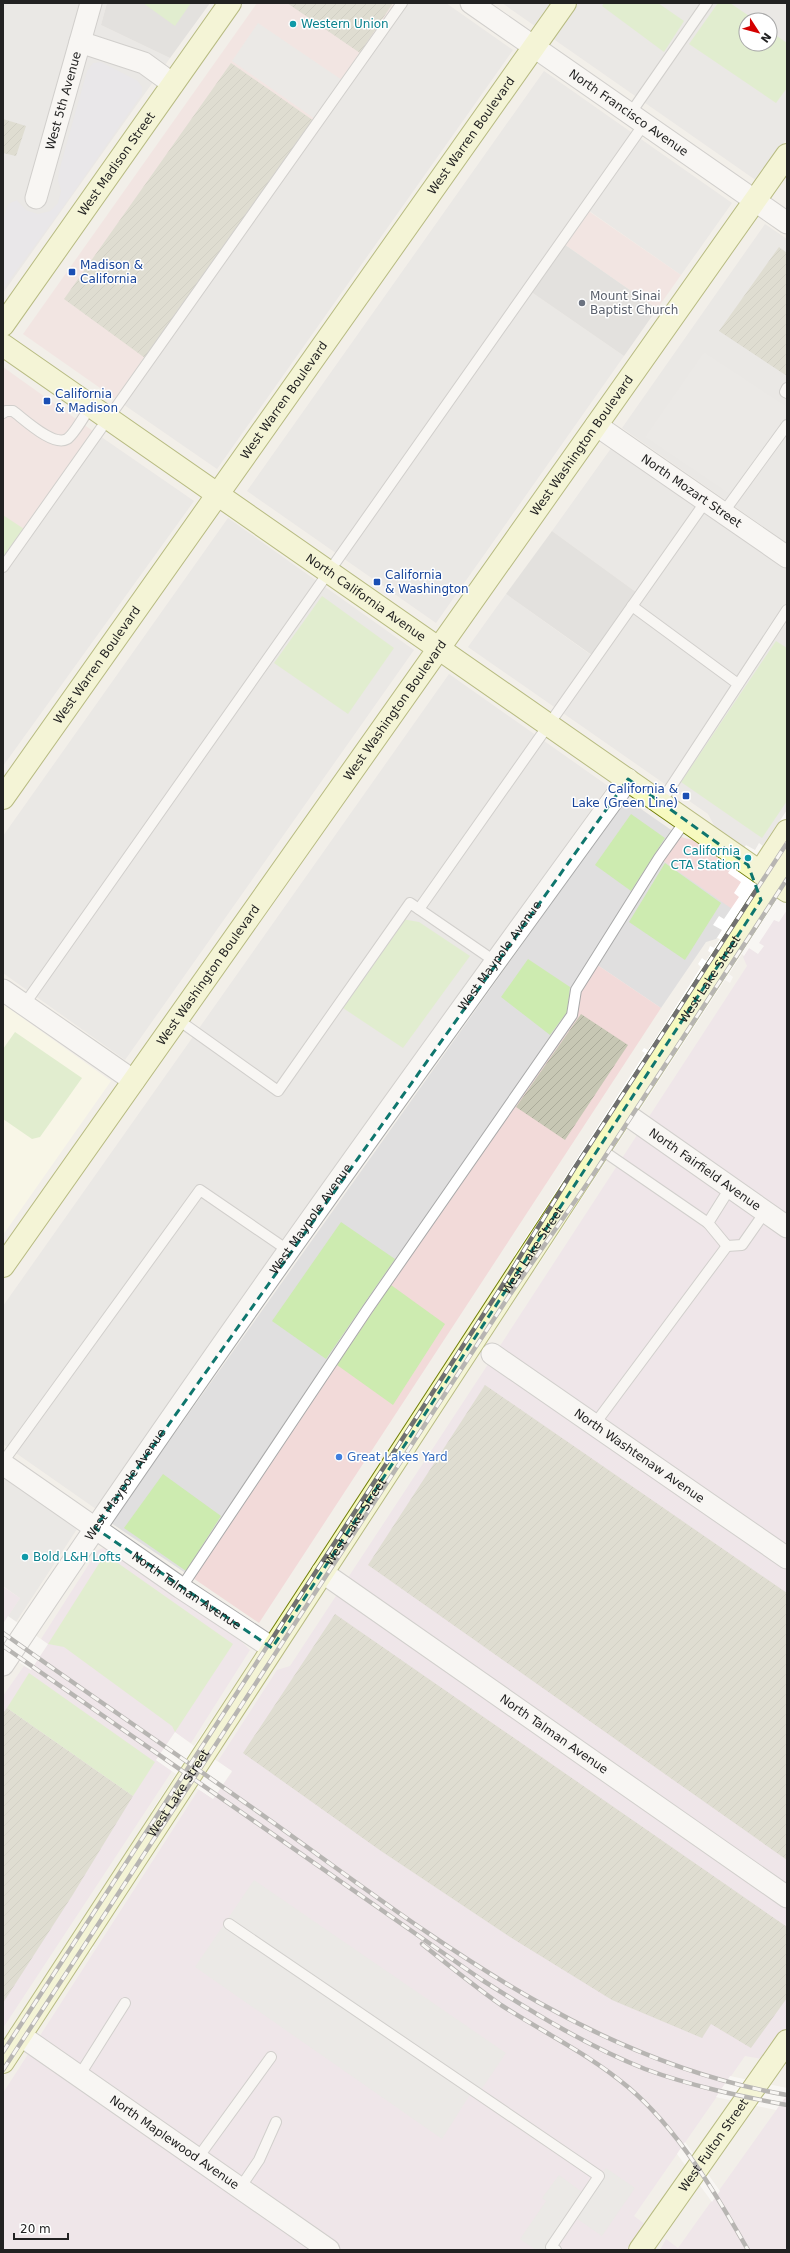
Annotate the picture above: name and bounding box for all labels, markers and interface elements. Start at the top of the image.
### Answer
north arrow [738,12,778,52]
place label: Western Union [301,17,389,31]
marker: Western Union [288,19,298,29]
text: N [758,30,774,45]
street label: West 5th Avenue [43,50,84,152]
street label: North Francisco Avenue [566,66,691,159]
street label: West Warren Boulevard [425,74,518,197]
street label: West Madison Street [75,109,158,219]
place label: Madison & California [80,258,143,286]
marker: Madison & California [67,267,77,277]
place label: Mount Sinai Baptist Church [590,289,678,317]
marker: Mount Sinai Baptist Church [577,298,587,308]
street label: West Warren Boulevard [238,339,330,462]
street label: West Washington Boulevard [528,373,636,519]
place label: California & Madison [55,387,118,415]
marker: California & Madison [42,396,52,406]
street label: North Mozart Street [639,451,745,531]
street label: North California Avenue [303,551,428,644]
place label: California & Washington [385,568,469,596]
marker: California & Washington [372,577,382,587]
street label: West Warren Boulevard [51,603,143,726]
street label: West Washington Boulevard [341,638,449,783]
place label: California & Lake (Green Line) [572,782,678,810]
marker: California & Lake (Green Line) [681,791,691,801]
place label: California CTA Station [671,844,740,872]
marker: California CTA Station [743,853,753,863]
street label: West Maypole Avenue [455,898,544,1013]
street label: West Washington Boulevard [154,902,263,1048]
street label: West Lake Street [676,933,744,1026]
street label: North Fairfield Avenue [646,1125,763,1213]
street label: West Maypole Avenue [267,1161,355,1277]
street label: West Lake Street [499,1204,566,1297]
street label: North Washtenaw Avenue [571,1406,707,1506]
street label: West Maypole Avenue [82,1426,169,1543]
place label: Great Lakes Yard [347,1450,448,1464]
marker: Great Lakes Yard [334,1452,344,1462]
street label: West Lake Street [322,1475,389,1568]
street label: North Talman Avenue [129,1549,244,1633]
place label: Bold L&H Lofts [33,1550,121,1564]
marker: Bold L&H Lofts [20,1552,30,1562]
street label: North Talman Avenue [497,1692,611,1777]
street label: West Lake Street [145,1747,212,1840]
street label: North Maplewood Avenue [107,2093,242,2192]
street label: West Fulton Street [676,2096,751,2195]
scale bar [14,2215,68,2241]
text: 20 m [20,2222,51,2236]

